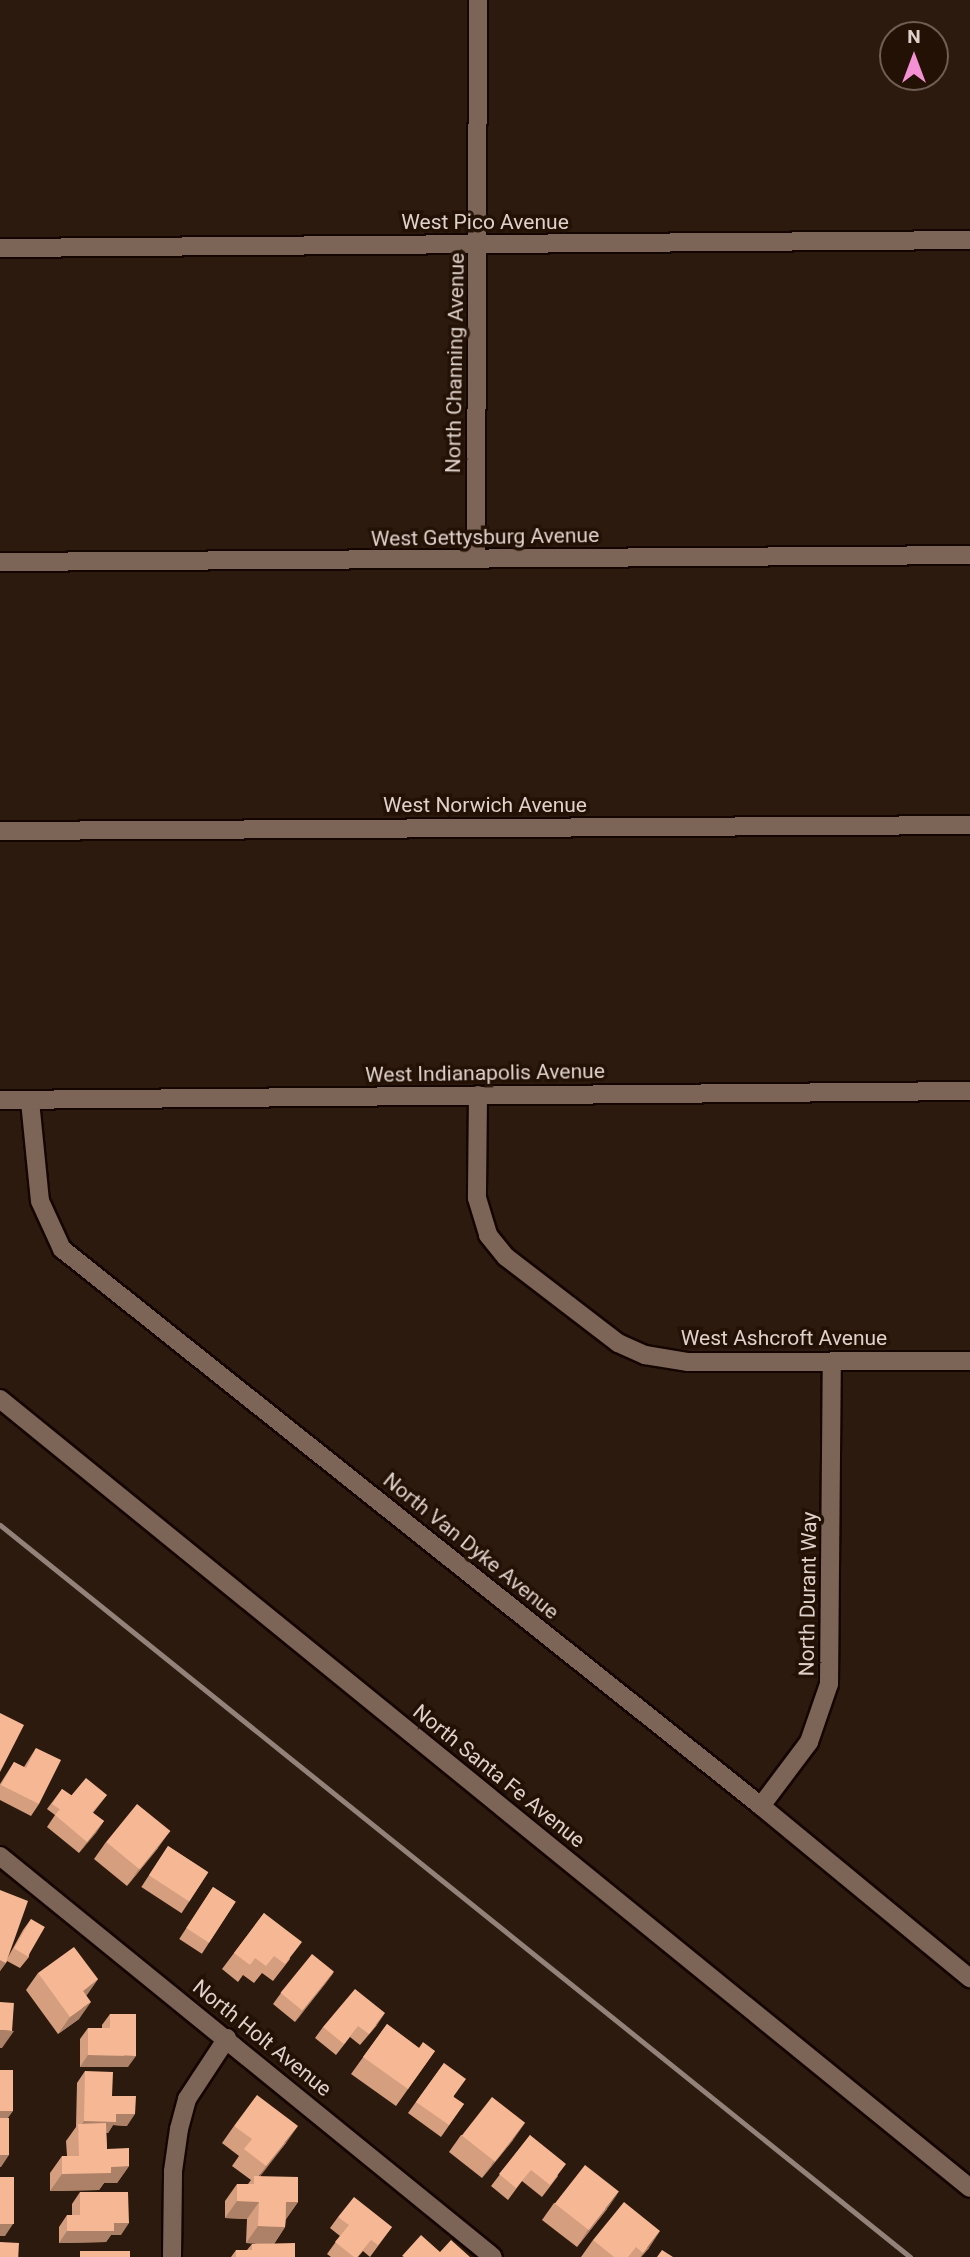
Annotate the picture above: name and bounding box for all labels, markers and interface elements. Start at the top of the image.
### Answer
north arrow [879,21,949,91]
text: N [907,25,921,48]
street label: West Pico Avenue [401,209,569,235]
street label: North Channing Avenue [440,253,470,473]
street label: West Gettysburg Avenue [371,522,599,552]
street label: West Norwich Avenue [383,792,587,818]
street label: West Indianapolis Avenue [365,1058,605,1088]
street label: West Ashcroft Avenue [681,1325,887,1351]
street label: North Van Dyke Avenue [378,1467,564,1625]
street label: North Durant Way [794,1511,822,1677]
street label: North Santa Fe Avenue [408,1699,590,1853]
street label: North Holt Avenue [188,1974,336,2102]

